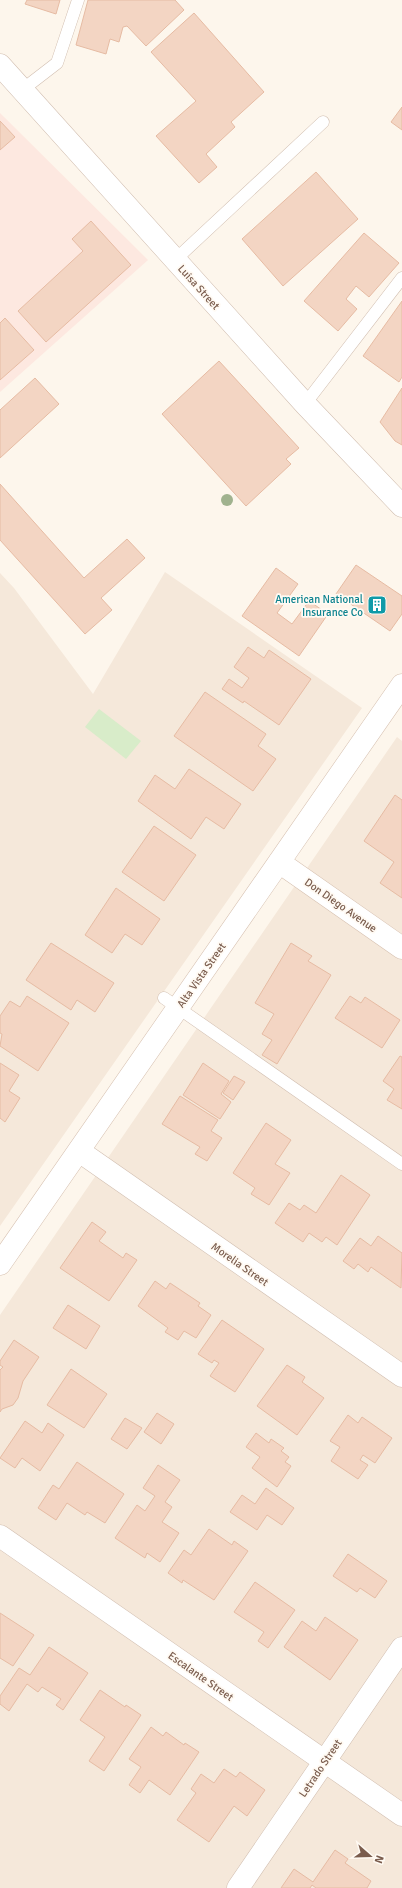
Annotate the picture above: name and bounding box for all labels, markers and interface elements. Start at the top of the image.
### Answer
street label: Luisa Street [175,262,222,313]
place label: American National Insurance Co [275,593,363,619]
building icon: American National Insurance Co [366,594,388,616]
street label: Don Diego Avenue [302,876,379,935]
street label: Alta Vista Street [174,940,229,1010]
street label: Morelia Street [209,1240,271,1289]
street label: Escalante Street [165,1649,236,1704]
street label: Letrado Street [296,1737,345,1800]
north arrow [350,1836,390,1876]
text: N [372,1853,386,1865]

